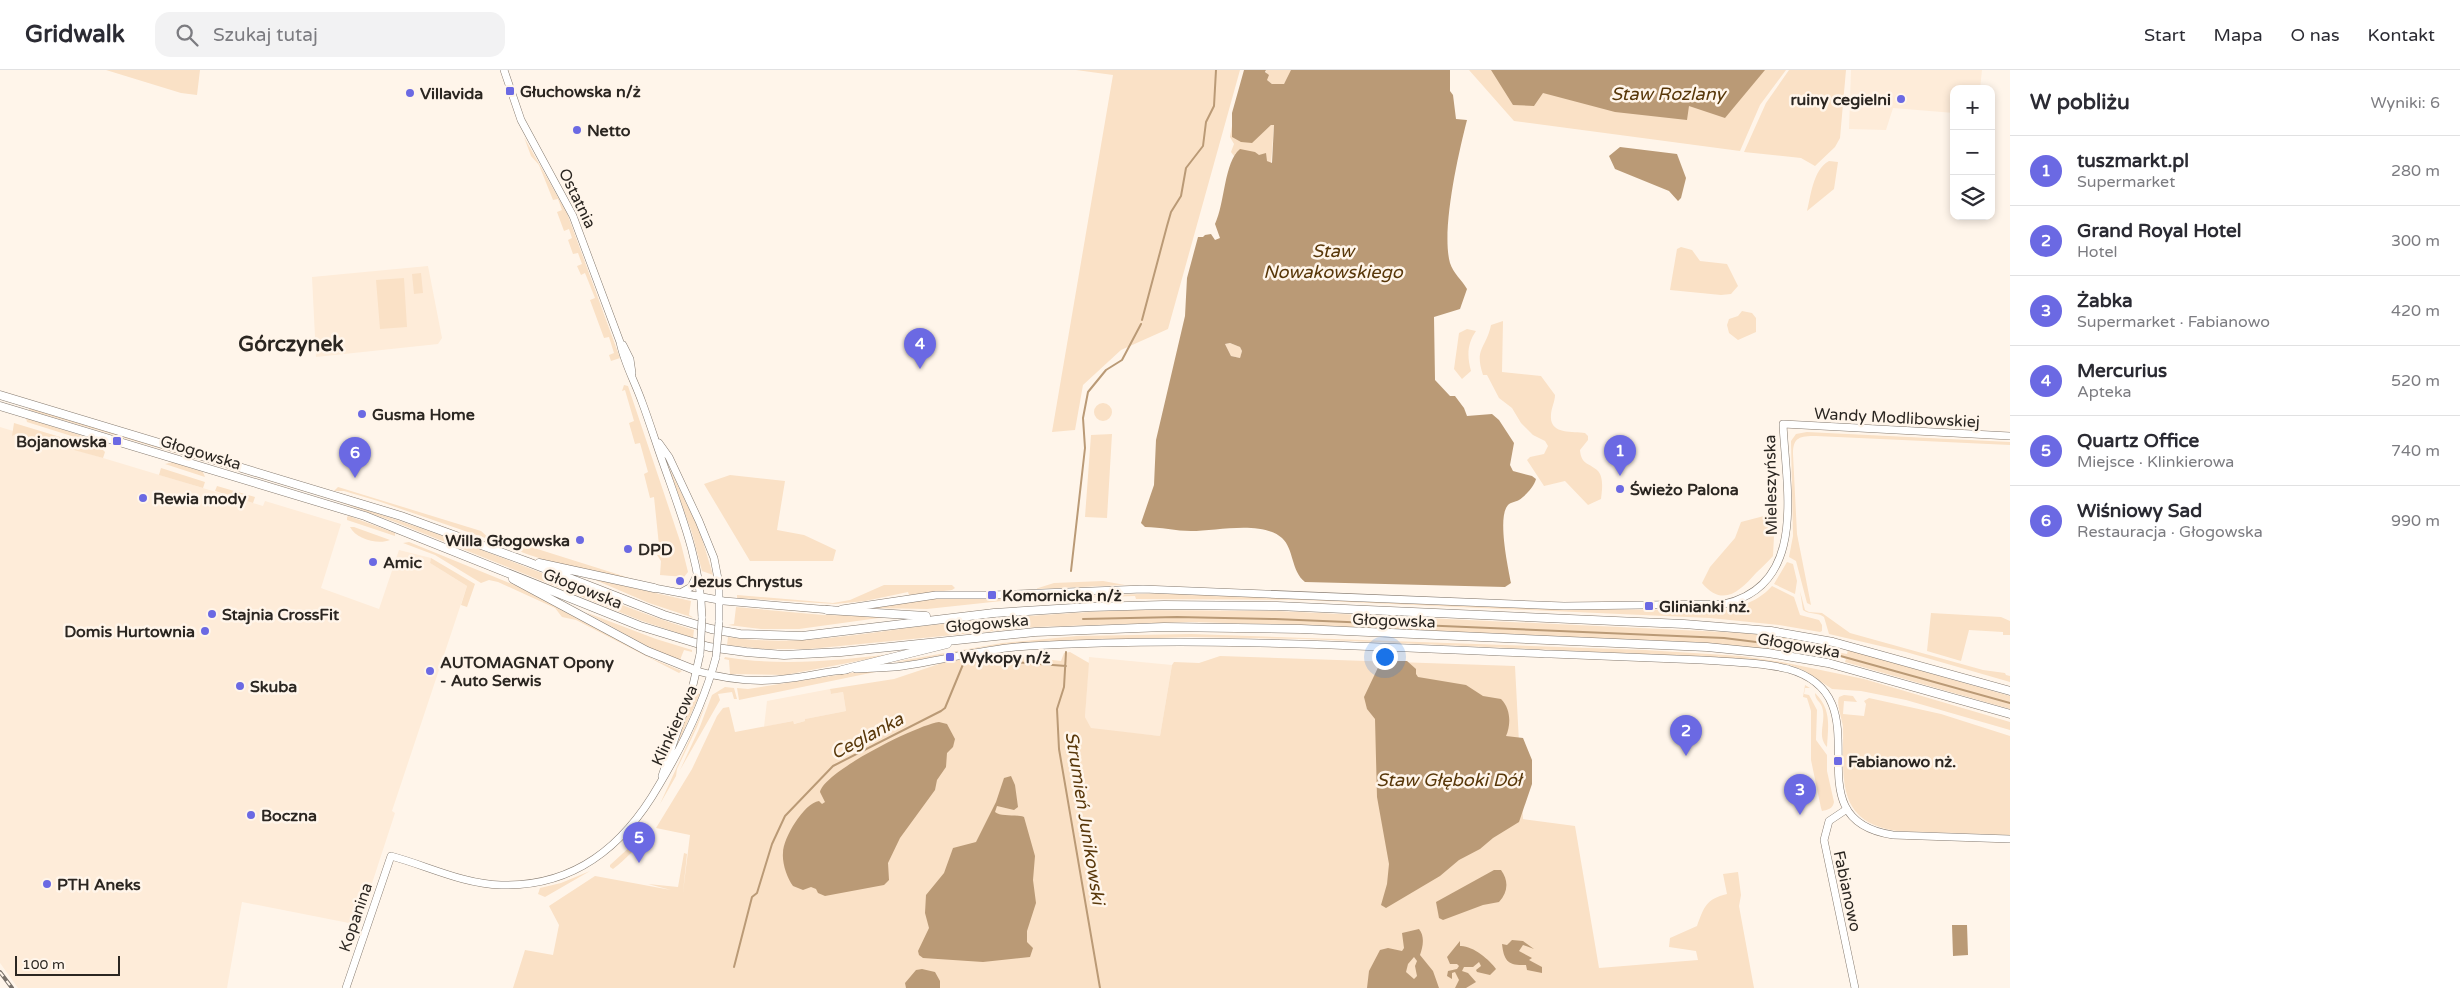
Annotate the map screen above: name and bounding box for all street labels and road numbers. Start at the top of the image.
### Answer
street label: Ostatnia [554,165,600,232]
street label: Wandy Modlibowskiej [1814,404,1980,432]
street label: Głogowska [158,431,244,475]
street label: Mieleszyńska [1760,435,1782,535]
street label: Głogowska [540,564,625,614]
street label: Głogowska [945,610,1030,638]
street label: Głogowska [1352,610,1436,632]
street label: Głogowska [1756,629,1842,663]
street label: Klinkierowa [647,682,702,769]
street label: Fabianowo [1829,849,1865,934]
street label: Kopanina [335,880,377,955]

